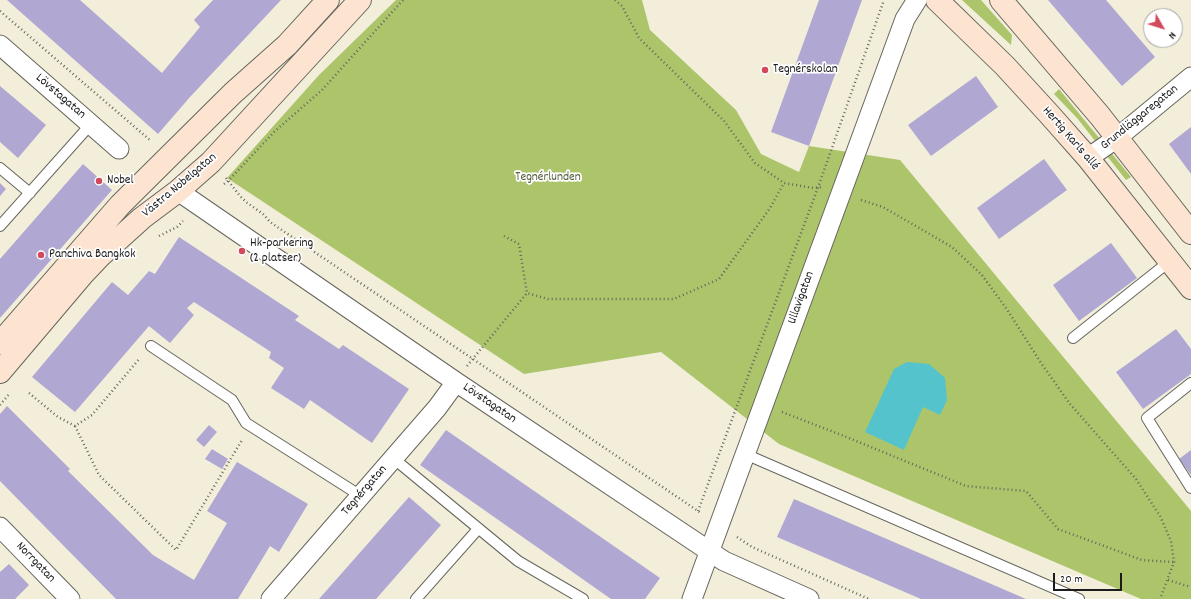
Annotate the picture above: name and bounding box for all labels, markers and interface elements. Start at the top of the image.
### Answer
north arrow [1143,8,1183,48]
text: N [1164,28,1179,42]
place label: Tegnérskolan [773,62,838,78]
marker: Tegnérskolan [760,65,770,75]
street label: Lövstagatan [32,71,88,123]
street label: Grundläggaregatan [1098,82,1182,154]
street label: Hertig Karls allé [1038,104,1102,174]
street label: Västra Nobelgatan [140,150,220,222]
park label: Tegnérlunden [515,170,581,186]
place label: Nobel [107,173,134,189]
marker: Nobel [94,176,104,186]
place label: Hk-parkering (2 platser) [250,236,313,267]
marker: Hk-parkering (2 platser) [237,246,247,256]
place label: Panchiva Bangkok [49,247,135,263]
marker: Panchiva Bangkok [36,250,46,260]
street label: Ullavigatan [785,269,819,327]
street label: Lövstagatan [459,380,519,428]
street label: Tegnérgatan [339,463,391,519]
street label: Norrgatan [12,539,58,587]
scale bar [1055,565,1124,591]
text: 20 m [1060,571,1083,588]

